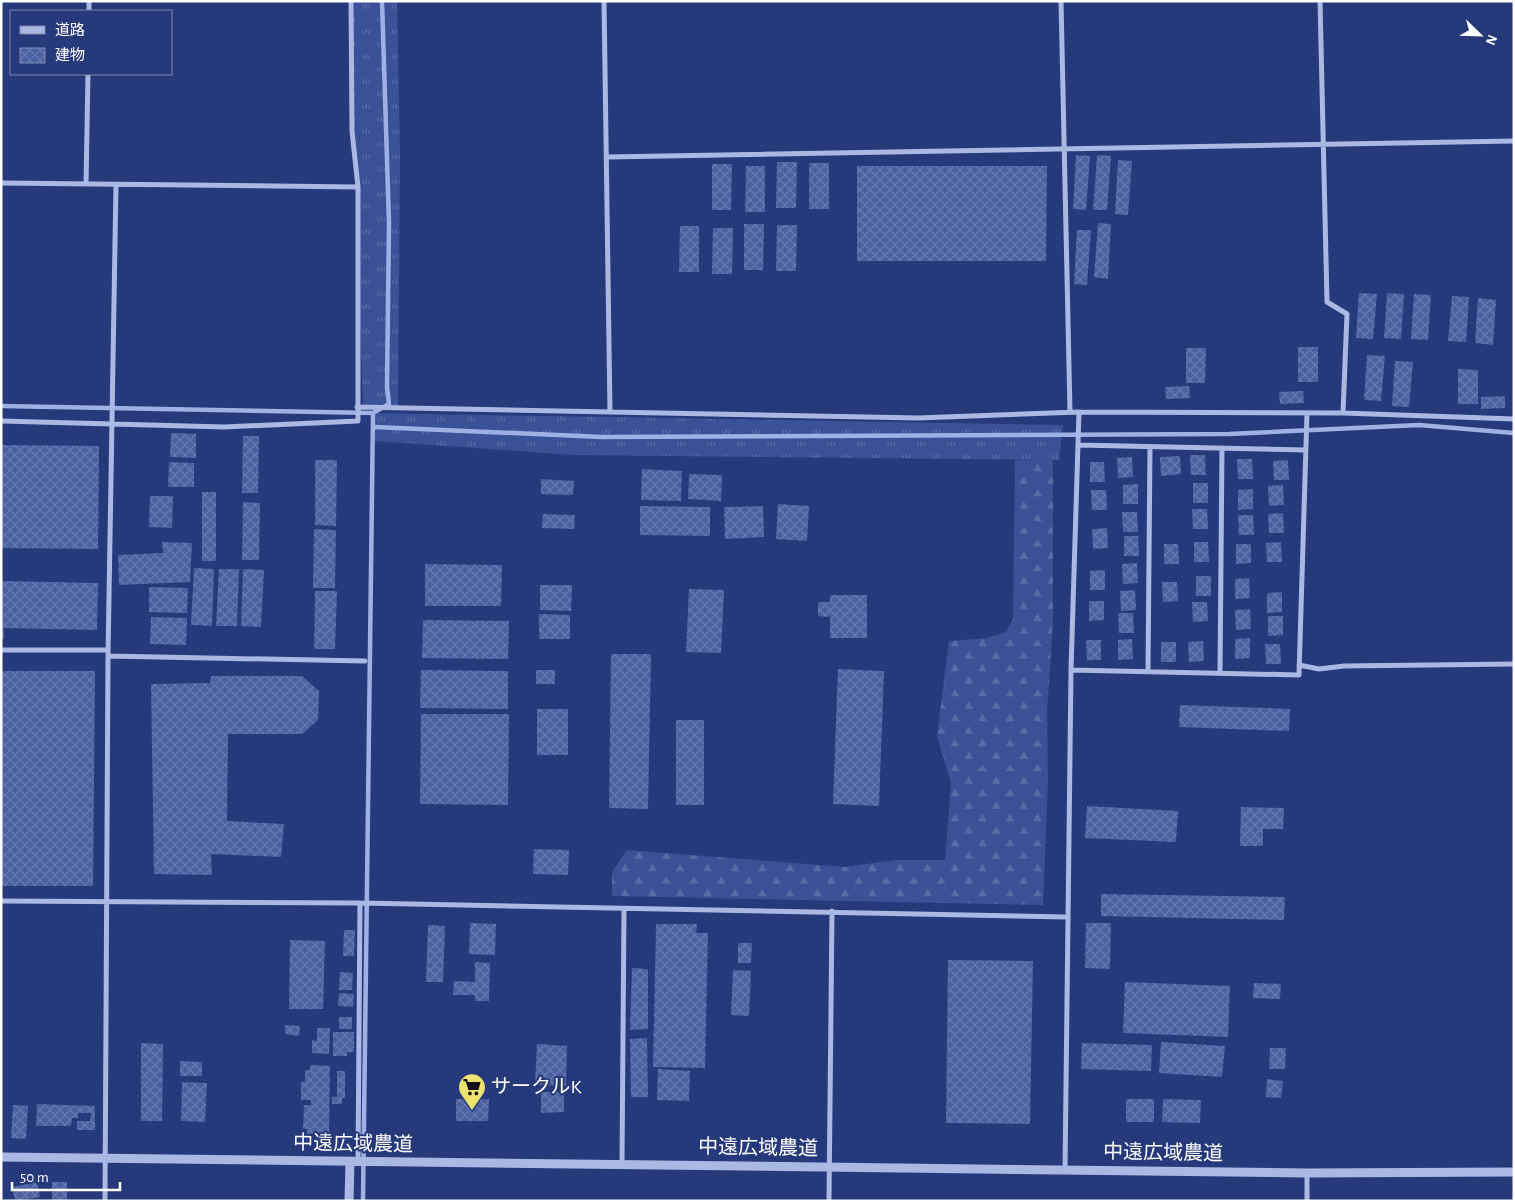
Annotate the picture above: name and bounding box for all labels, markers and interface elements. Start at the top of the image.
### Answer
legend [10,10,172,75]
north arrow [1455,10,1505,60]
text: 道路 [55,22,85,38]
text: N [1483,32,1499,47]
text: 建物 [55,47,85,63]
supermarket icon: サークルK [457,1072,487,1111]
place label: サークルK [491,1076,581,1097]
street label: 中遠広域農道 [293,1132,413,1155]
street label: 中遠広域農道 [698,1136,818,1159]
street label: 中遠広域農道 [1103,1141,1223,1164]
scale bar [12,1160,120,1192]
text: 50 m [20,1170,49,1185]

